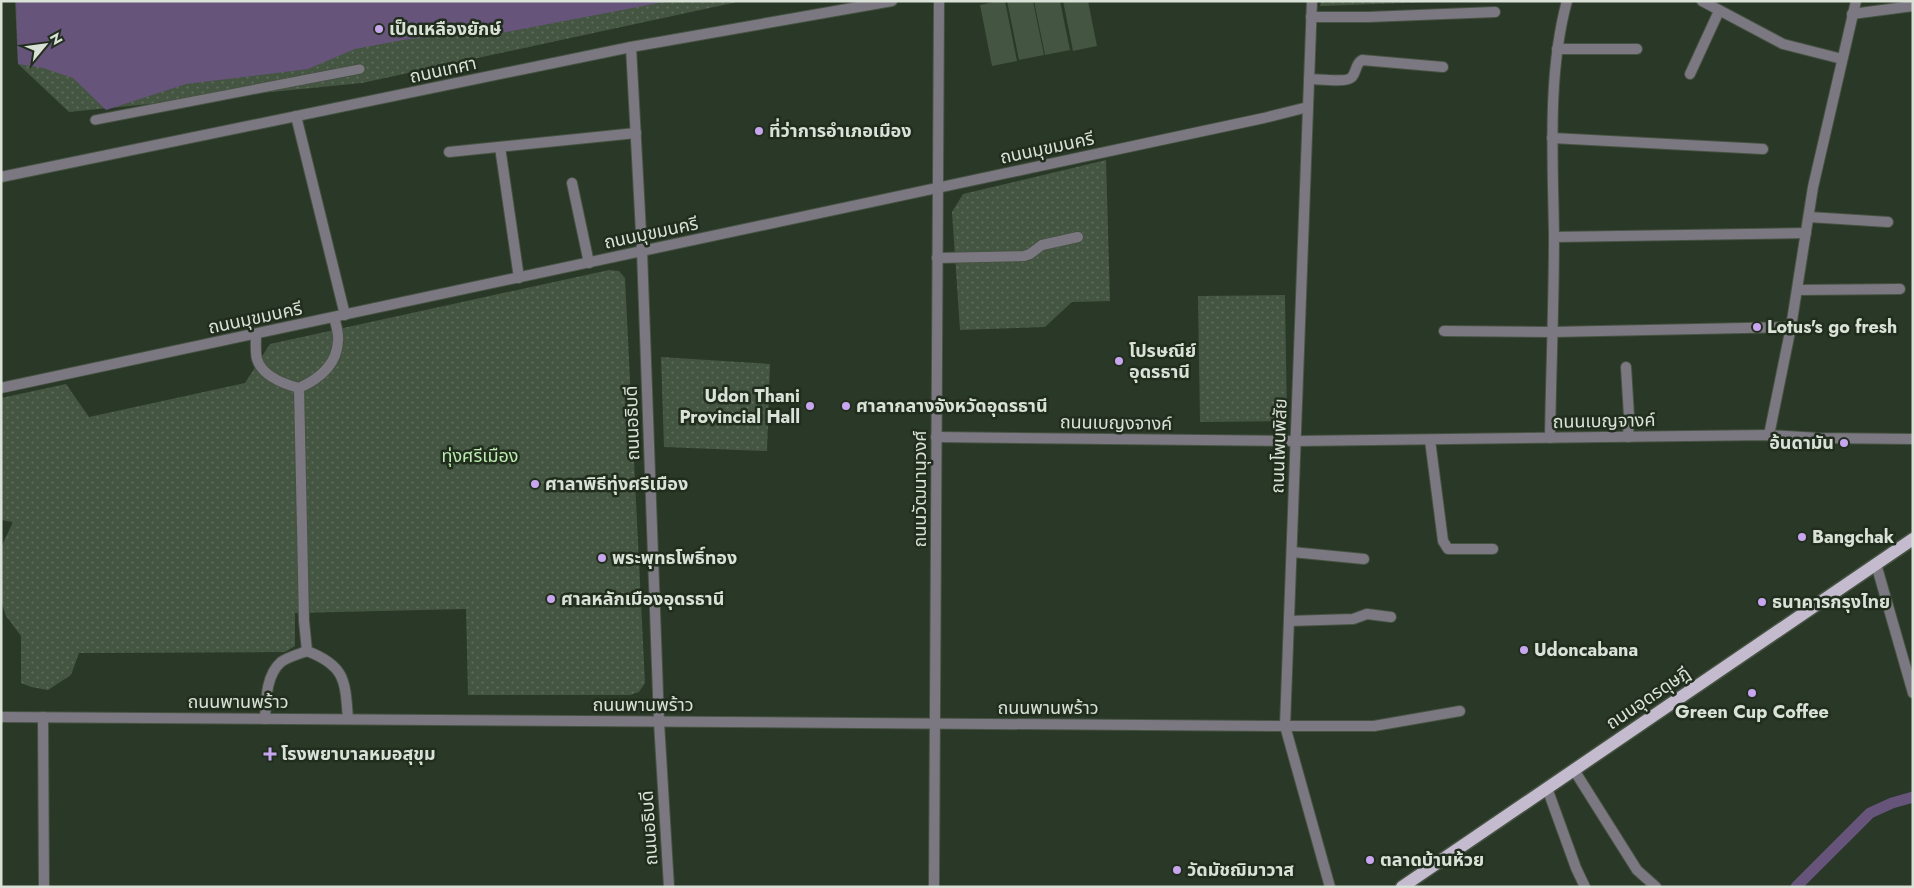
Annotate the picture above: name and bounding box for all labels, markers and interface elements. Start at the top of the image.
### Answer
place label: เป็ดเหลืองยักษ์ [389,16,502,42]
north arrow [20,20,70,70]
marker: เป็ดเหลืองยักษ์ [373,23,385,35]
text: N [45,29,68,48]
street label: ถนนเทศา [407,50,479,90]
place label: ที่ว่าการอำเภอเมือง [769,118,912,144]
marker: ที่ว่าการอำเภอเมือง [753,125,765,137]
street label: ถนนมุขมนครี [997,125,1097,171]
street label: ถนนมุขมนครี [601,210,701,256]
street label: ถนนมุขมนครี [205,295,305,341]
place label: Lotus's go fresh [1767,314,1897,340]
marker: Lotus's go fresh [1751,321,1763,333]
place label: โปรษณีย์ อุดรธานี [1129,338,1196,385]
marker: โปรษณีย์ อุดรธานี [1113,355,1125,367]
place label: Udon Thani Provincial Hall [679,383,800,430]
street label: ถนนอธิบดี [618,385,646,461]
place label: ศาลากลางจังหวัดอุดรธานี [856,393,1048,419]
street label: ถนนโพนพิสัย [1264,398,1294,494]
marker: Udon Thani Provincial Hall [804,400,816,412]
marker: ศาลากลางจังหวัดอุดรธานี [840,400,852,412]
street label: ถนนเบญจางค์ [1552,407,1656,435]
street label: ถนนเบญงจางค์ [1060,409,1172,437]
street label: ถนนวัฒนานุวงศ์ [907,430,933,548]
place label: อ้นดามัน [1769,430,1834,456]
marker: อ้นดามัน [1838,437,1850,449]
park label: ทุ่งศรีเมือง [441,443,519,469]
place label: ศาลาพิธีทุ่งศรีเมือง [545,471,688,497]
marker: ศาลาพิธีทุ่งศรีเมือง [529,478,541,490]
place label: Bangchak [1812,524,1895,550]
marker: Bangchak [1796,531,1808,543]
place label: พระพุทธโพธิ์ทอง [612,545,737,571]
marker: พระพุทธโพธิ์ทอง [596,552,608,564]
place label: ศาลหลักเมืองอุดรธานี [561,586,724,612]
place label: ธนาคารกรุงไทย [1772,589,1890,615]
marker: ศาลหลักเมืองอุดรธานี [545,593,557,605]
marker: ธนาคารกรุงไทย [1756,596,1768,608]
place label: Udoncabana [1534,637,1638,663]
marker: Udoncabana [1518,644,1530,656]
street label: ถนนอุดรดุษฎี [1601,660,1695,736]
marker: Green Cup Coffee [1746,687,1758,699]
street label: ถนนพานพร้าว [187,689,289,715]
street label: ถนนพานพร้าว [592,692,694,718]
street label: ถนนพานพร้าว [997,695,1099,721]
place label: Green Cup Coffee [1675,699,1829,725]
place label: โรงพยาบาลหมอสุขุม [281,741,436,767]
marker: โรงพยาบาลหมอสุขุม [263,747,277,761]
street label: ถนนอธิบดี [633,790,665,866]
place label: ตลาดบ้านห้วย [1380,847,1484,873]
marker: ตลาดบ้านห้วย [1364,854,1376,866]
place label: วัดมัชฌิมาวาส [1187,857,1294,883]
marker: วัดมัชฌิมาวาส [1171,864,1183,876]

